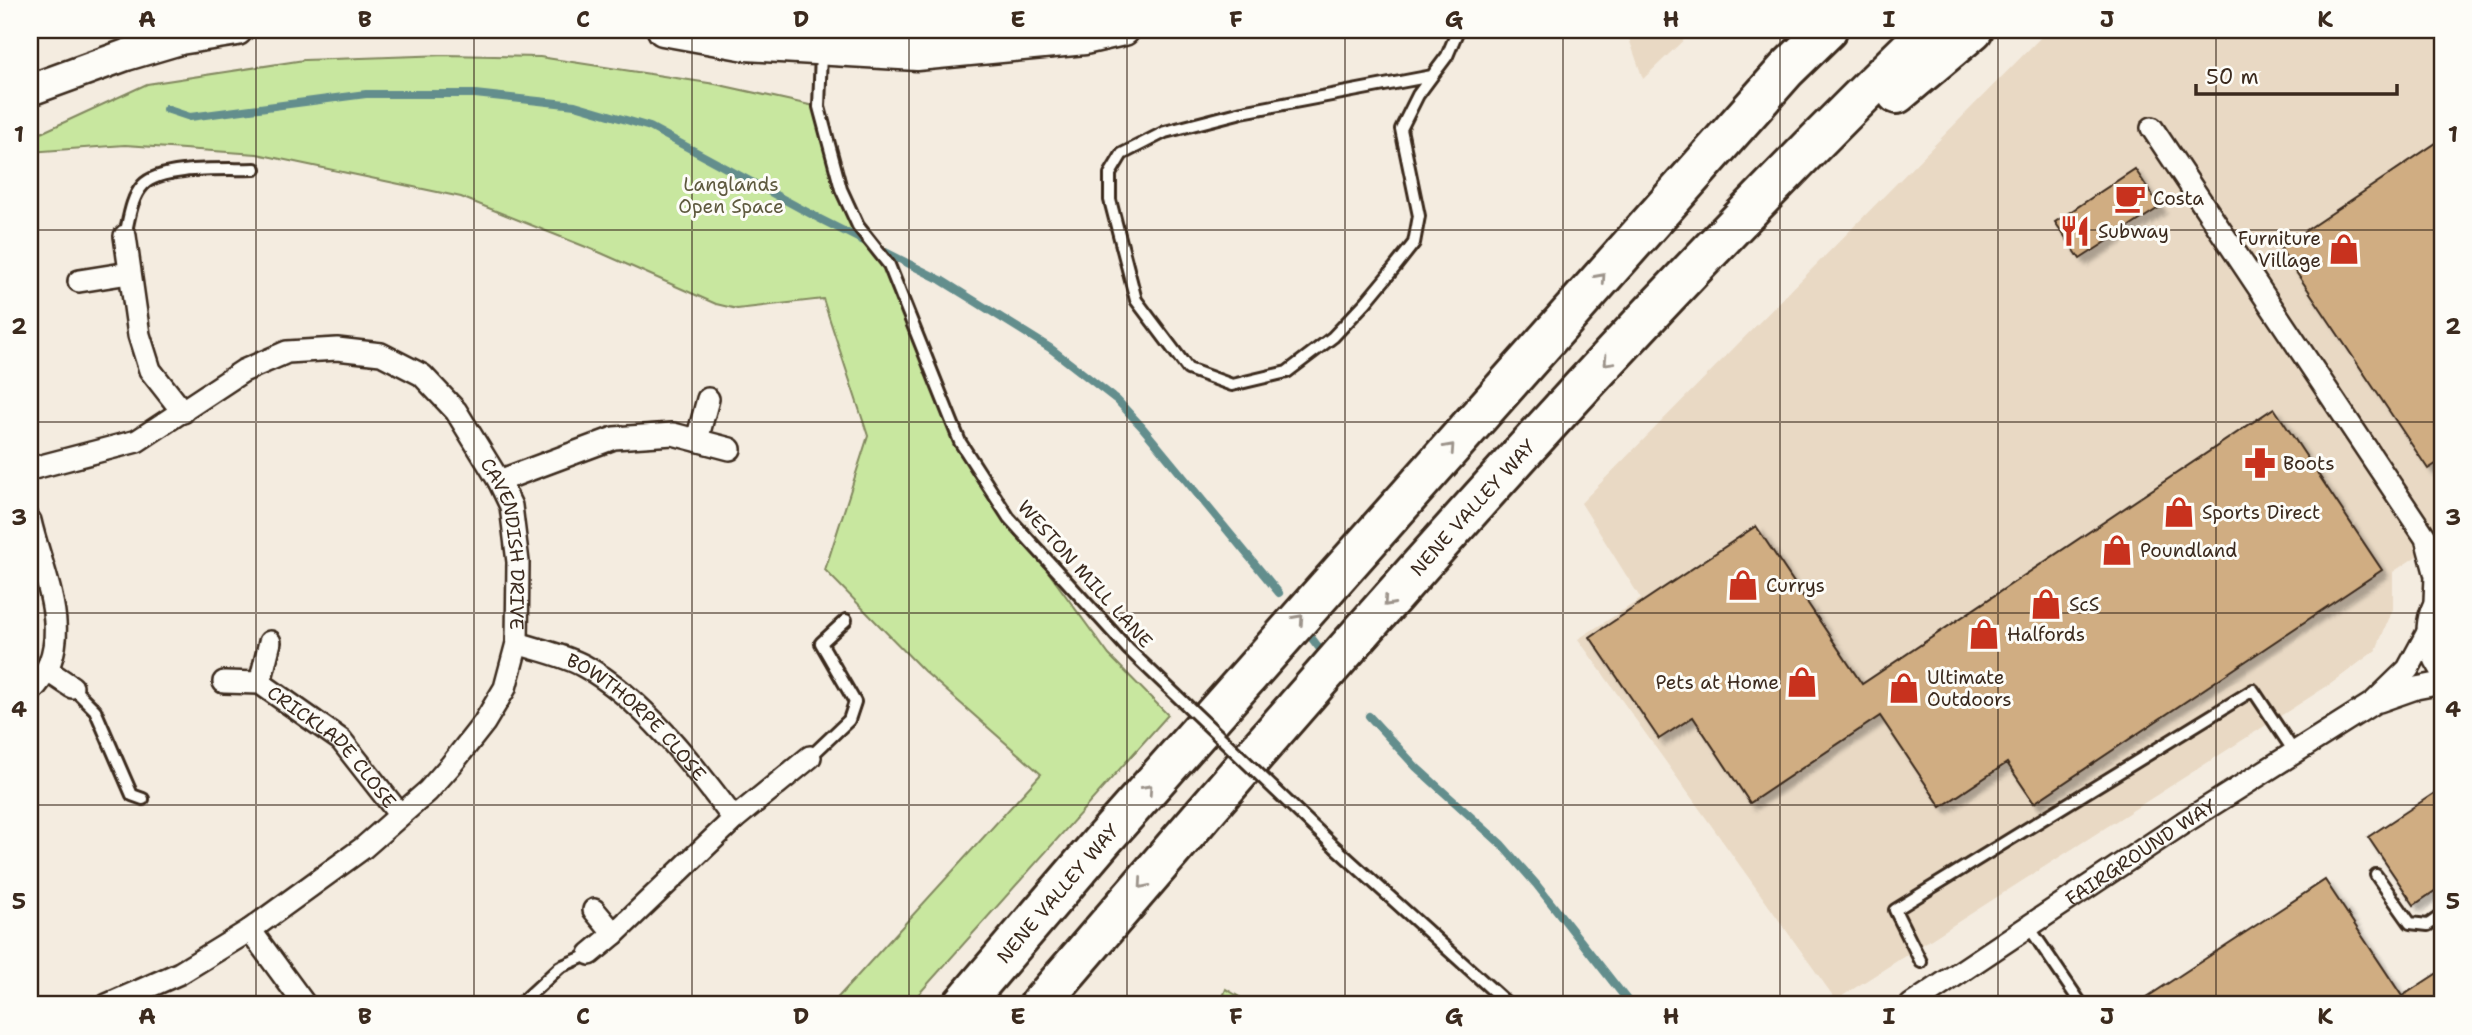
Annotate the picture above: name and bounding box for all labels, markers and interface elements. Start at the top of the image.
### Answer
text: A [138,4,156,34]
text: B [358,4,372,34]
text: C [576,4,590,34]
text: D [793,4,809,34]
text: E [1010,4,1026,34]
text: F [1229,4,1243,34]
text: G [1445,4,1464,34]
text: H [1663,4,1679,34]
text: I [1883,4,1896,34]
text: J [2100,4,2114,34]
text: K [2317,4,2333,34]
scale bar [2196,52,2397,96]
text: 50 m [2206,63,2259,91]
text: 1 [14,119,24,149]
text: 1 [2448,119,2458,149]
park label: Langlands Open Space [678,172,784,219]
cafe icon: Costa [2113,181,2147,215]
place label: Costa [2153,186,2204,211]
restaurant icon: Subway [2058,214,2092,248]
place label: Subway [2098,219,2169,244]
place label: Furniture Village [2238,226,2321,273]
shop icon: Furniture Village [2327,232,2361,266]
one-way arrow [1593,273,1606,286]
text: 2 [11,311,27,341]
text: 2 [2445,311,2461,341]
one-way arrow [1603,353,1616,366]
street label: NENE VALLEY WAY [1405,433,1541,581]
one-way arrow [1442,444,1455,457]
pharmacy icon: Boots [2243,446,2277,480]
place label: Boots [2283,451,2335,476]
street label: CAVENDISH DRIVE [475,453,530,630]
street label: WESTON MILL LANE [1012,495,1158,653]
shop icon: Sports Direct [2162,495,2196,529]
place label: Sports Direct [2202,500,2320,525]
text: 3 [11,502,27,532]
text: 3 [2445,502,2461,532]
shop icon: Poundland [2100,533,2134,567]
place label: Poundland [2140,538,2237,563]
shop icon: Currys [1726,568,1760,602]
place label: Currys [1766,573,1825,598]
shop icon: ScS [2029,587,2063,621]
place label: ScS [2069,592,2099,617]
one-way arrow [1384,594,1396,607]
one-way arrow [1291,614,1304,627]
shop icon: Halfords [1967,617,2001,651]
place label: Halfords [2007,622,2085,647]
street label: BOWTHORPE CLOSE [563,647,712,786]
shop icon: Pets at Home [1785,665,1819,699]
place label: Ultimate Outdoors [1927,665,2012,712]
place label: Pets at Home [1655,670,1779,695]
shop icon: Ultimate Outdoors [1887,671,1921,705]
street label: CRICKLADE CLOSE [263,680,402,813]
text: 4 [11,694,27,724]
text: 4 [2445,694,2461,724]
one-way arrow [1140,784,1153,797]
street label: FAIRGROUND WAY [2060,793,2221,911]
street label: NENE VALLEY WAY [991,818,1125,968]
one-way arrow [1139,876,1151,889]
text: 5 [12,886,26,916]
text: 5 [2446,886,2460,916]
text: A [138,1001,156,1031]
text: B [358,1001,372,1031]
text: C [576,1001,590,1031]
text: D [793,1001,809,1031]
text: E [1010,1001,1026,1031]
text: F [1229,1001,1243,1031]
text: G [1445,1001,1464,1031]
text: H [1663,1001,1679,1031]
text: I [1883,1001,1896,1031]
text: J [2100,1001,2114,1031]
text: K [2317,1001,2333,1031]

